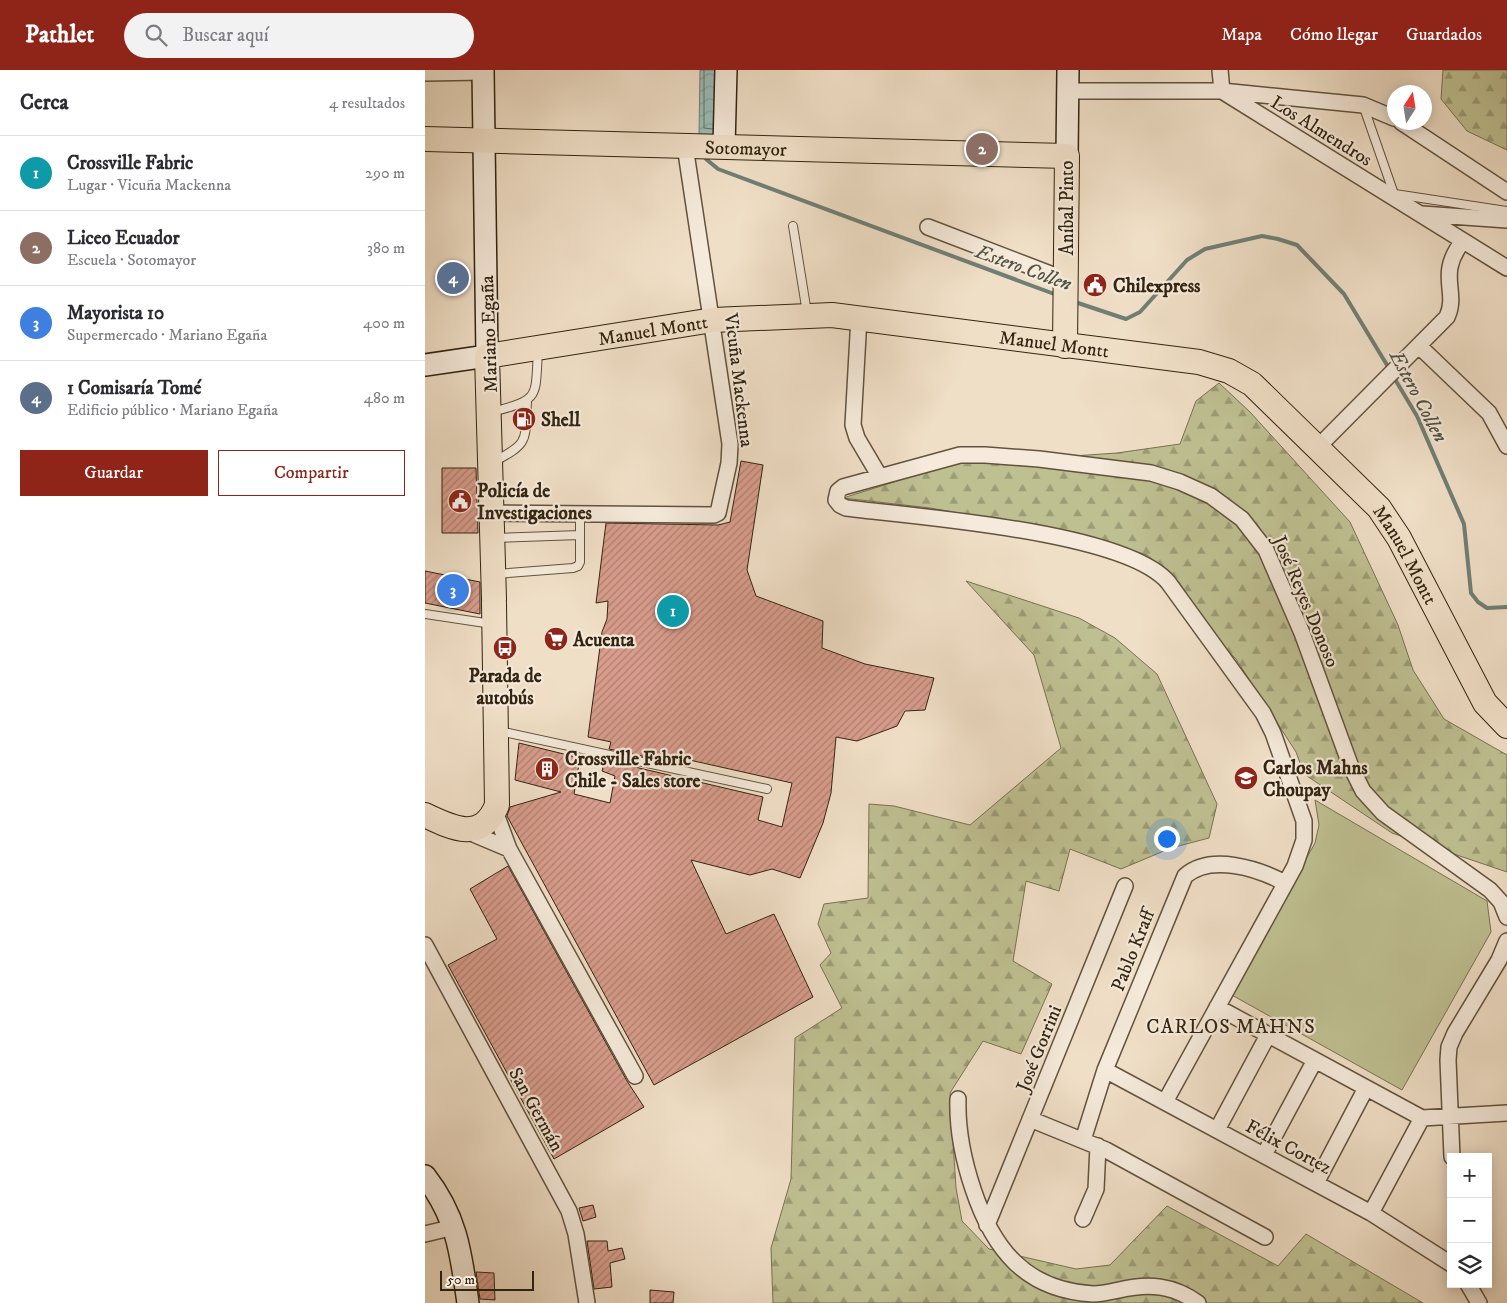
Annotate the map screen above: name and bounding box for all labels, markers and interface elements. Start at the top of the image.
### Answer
search box [124,13,474,58]
text: Pathlet [25,20,94,50]
icon: search [142,21,170,49]
text: Buscar aquí [182,24,269,47]
text: Mapa [1221,24,1262,46]
text: Cómo llegar [1290,24,1378,46]
text: Guardados [1406,24,1482,46]
north arrow [1387,85,1432,130]
text: Cerca [20,90,68,116]
street label: Los Almendros [1266,91,1376,172]
text: 4 resultados [329,93,405,113]
pin: 2 [966,130,998,168]
street label: Sotomayor [705,136,787,162]
text: Crossville Fabric [67,152,193,175]
street label: Aníbal Pinto [1056,161,1079,255]
text: 1 [33,163,39,183]
text: 290 m [365,163,405,183]
text: Lugar · Vicuña Mackenna [67,175,231,195]
text: Liceo Ecuador [67,227,180,250]
text: 2 [32,238,40,258]
text: 380 m [367,238,405,258]
water label: Estero Collen [971,239,1075,297]
text: Escuela · Sotomayor [67,250,196,270]
pin: 4 [437,259,469,297]
public building icon: Chilexpress [1082,272,1108,298]
street label: Mariano Egaña [476,275,503,393]
place label: Chilexpress [1113,275,1201,298]
text: Mayorista 10 [67,302,164,325]
street label: Manuel Montt [597,311,709,351]
street label: Vicuña Mackenna [719,311,758,449]
text: 3 [33,313,39,333]
text: 400 m [363,313,405,333]
text: Supermercado · Mariano Egaña [67,325,267,345]
street label: Manuel Montt [998,327,1110,363]
water label: Estero Collen [1383,346,1452,447]
text: 1 Comisaría Tomé [67,377,201,400]
text: 4 [31,388,41,408]
text: 480 m [364,388,405,408]
text: Edificio público · Mariano Egaña [67,400,278,420]
fuel station icon: Shell [511,406,537,432]
place label: Shell [541,409,580,432]
button: Guardar [20,450,208,496]
button: Compartir [218,450,405,496]
place label: Policía de Investigaciones [477,480,593,525]
public building icon: Policía de Investigaciones [447,488,473,514]
street label: Manuel Montt [1367,501,1442,609]
street label: José Reyes Donoso [1267,531,1344,671]
pin: 3 [437,571,469,609]
pin: 1 [657,592,689,630]
supermarket icon: Acuenta [543,626,569,652]
place label: Acuenta [572,629,635,652]
bus stop icon: Parada de autobús [492,635,518,661]
place label: Parada de autobús [468,665,542,710]
place label: Crossville Fabric Chile - Sales store [565,748,700,793]
building icon: Crossville Fabric Chile - Sales store [534,756,560,782]
place label: Carlos Mahns Choupay [1263,757,1368,802]
school or university icon: Carlos Mahns Choupay [1233,765,1259,791]
your location [1154,826,1180,852]
street label: Pablo Kraff [1107,903,1161,995]
street label: José Gorrini [1011,1002,1067,1097]
district label: CARLOS MAHNS [1146,1015,1316,1040]
street label: San Germán [503,1064,568,1156]
street label: Félix Cortez [1241,1115,1335,1180]
map controls [1447,1153,1492,1288]
button: + [1447,1153,1492,1198]
button: − [1447,1198,1492,1243]
button: layers [1447,1243,1492,1288]
scale bar [440,1268,534,1291]
text: 50 m [447,1271,475,1289]

